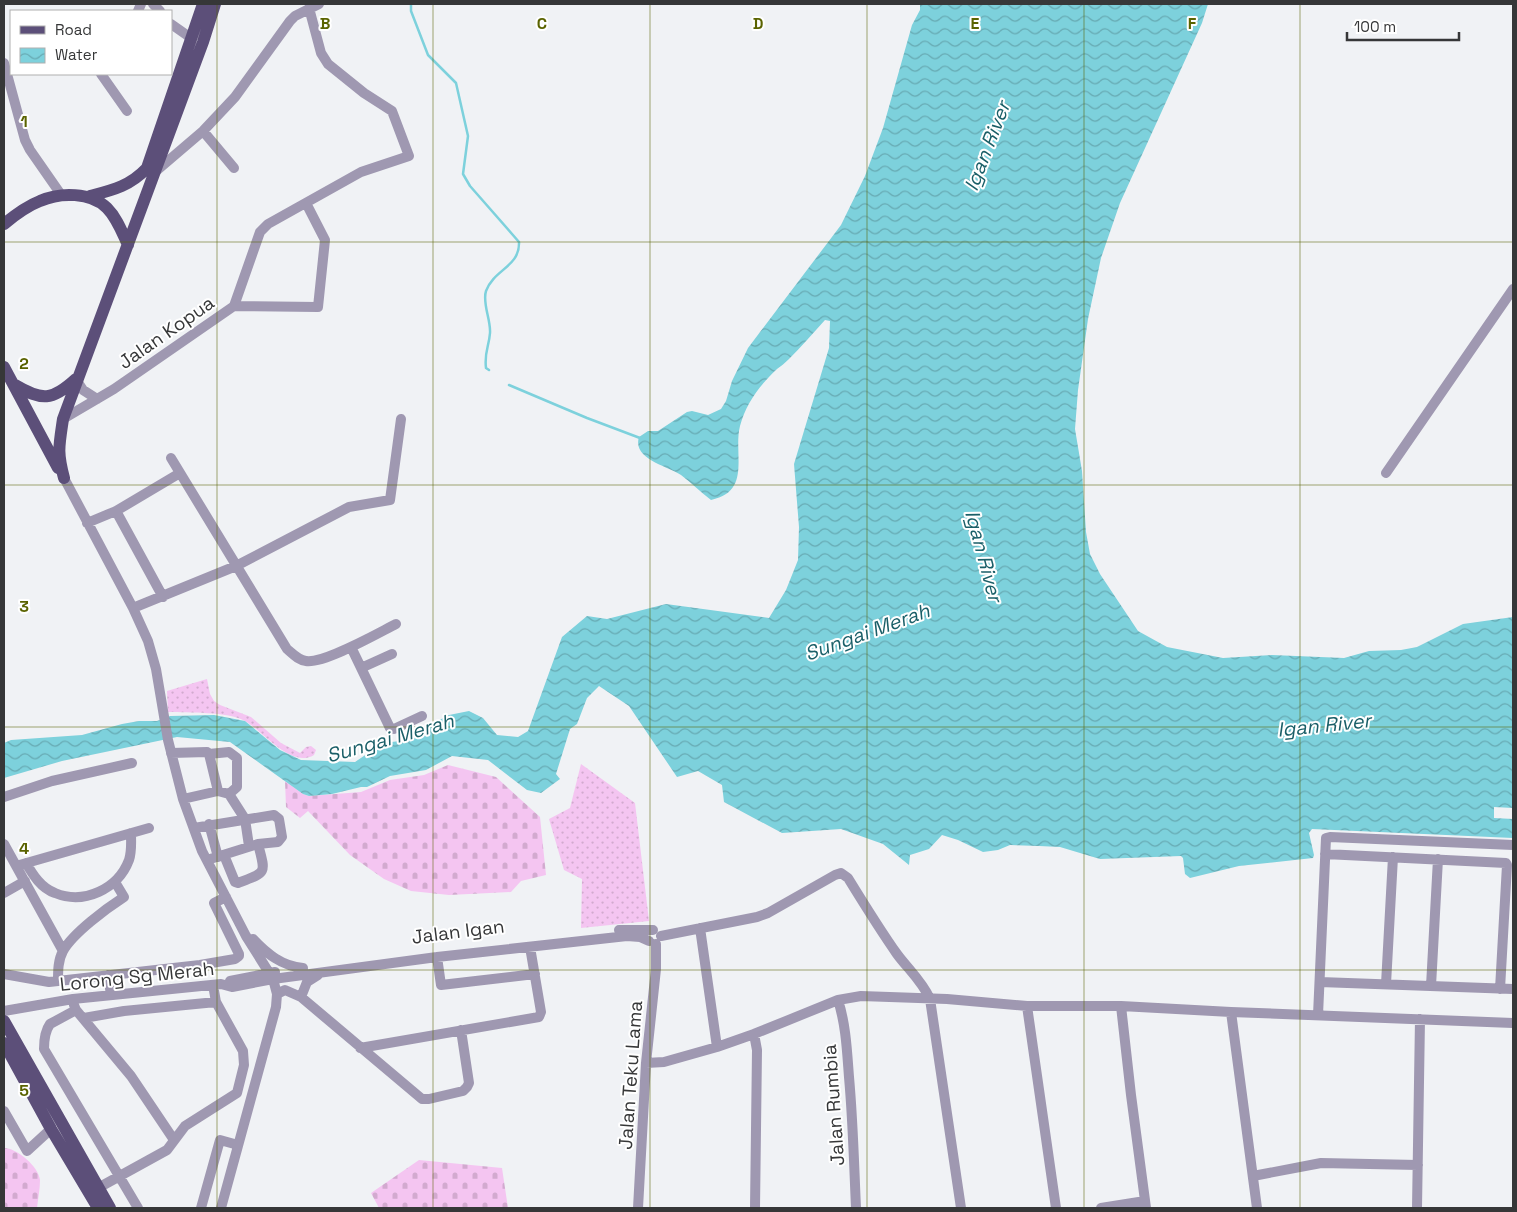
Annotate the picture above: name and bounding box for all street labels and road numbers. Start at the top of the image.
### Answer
street label: Jalan Kopua [113,290,219,375]
street label: Jalan Igan [410,913,506,950]
street label: Lorong Sg Merah [59,956,216,997]
street label: Jalan Teku Lama [613,1000,648,1150]
street label: Jalan Rumbia [817,1043,850,1167]

